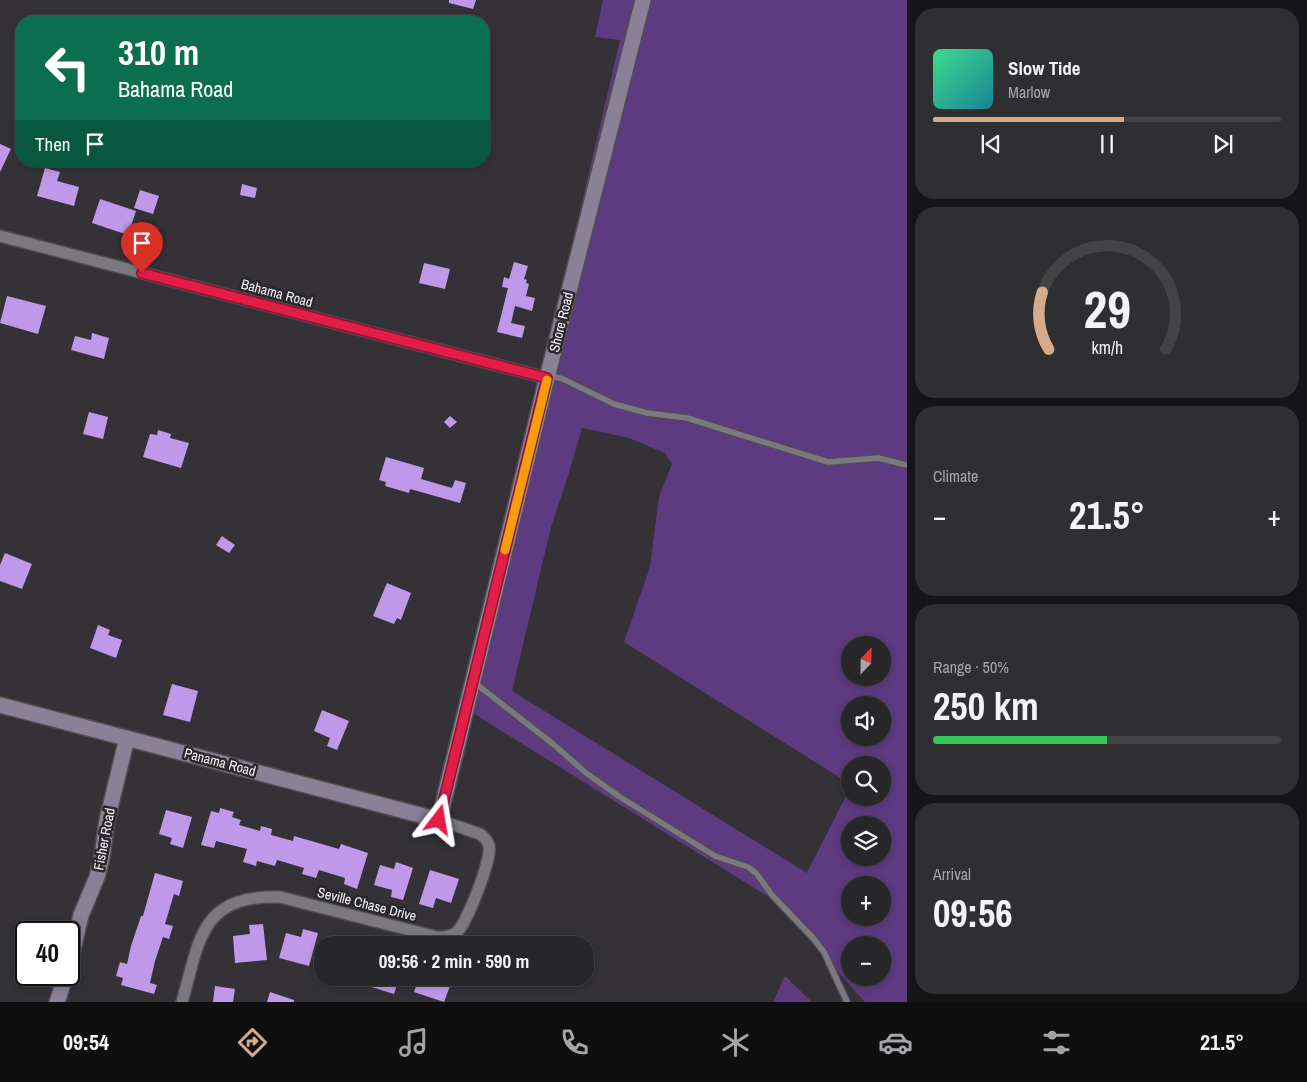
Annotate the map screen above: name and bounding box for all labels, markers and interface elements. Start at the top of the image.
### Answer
text: 310 m [118,29,199,76]
icon: left [35,35,100,100]
text: Slow Tide [1008,55,1080,81]
text: Bahama Road [118,74,233,104]
text: Marlow [1008,81,1050,103]
icon: arrive [81,130,109,158]
icon: previous [977,130,1005,158]
icon: pause [1093,130,1121,158]
icon: next [1209,130,1237,158]
text: Then [35,131,71,157]
pin [121,222,163,273]
icon: arrive [128,229,156,257]
text: 29 [1083,274,1131,344]
street label: Bahama Road [239,275,315,311]
street label: Shore Road [545,290,577,354]
text: km/h [1091,336,1123,360]
text: Climate [933,465,978,487]
text: 21.5° [1069,490,1145,541]
text: − [933,497,946,535]
text: + [1268,497,1281,535]
north arrow [841,636,891,686]
map controls [841,636,891,986]
text: Range · 50% [933,656,1009,678]
text: 250 km [933,681,1039,732]
button: sound [841,696,891,746]
street label: Panama Road [182,744,258,780]
button: search [841,756,891,806]
position arrow [412,793,464,845]
street label: Fisher Road [89,806,119,872]
button: layers [841,816,891,866]
text: Arrival [933,863,971,885]
button: + [841,876,891,926]
street label: Seville Chase Drive [316,883,418,925]
text: 09:56 [933,888,1013,939]
speed limit sign: 40 [15,921,80,986]
button: − [841,936,891,986]
text: 09:56 · 2 min · 590 m [379,948,529,974]
icon: directions [235,1025,270,1060]
icon: music [396,1025,431,1060]
icon: phone [557,1025,592,1060]
icon: climate [718,1025,753,1060]
icon: car [878,1025,913,1060]
icon: filters [1039,1025,1074,1060]
text: 09:54 [63,1027,109,1057]
text: 21.5° [1200,1027,1244,1057]

